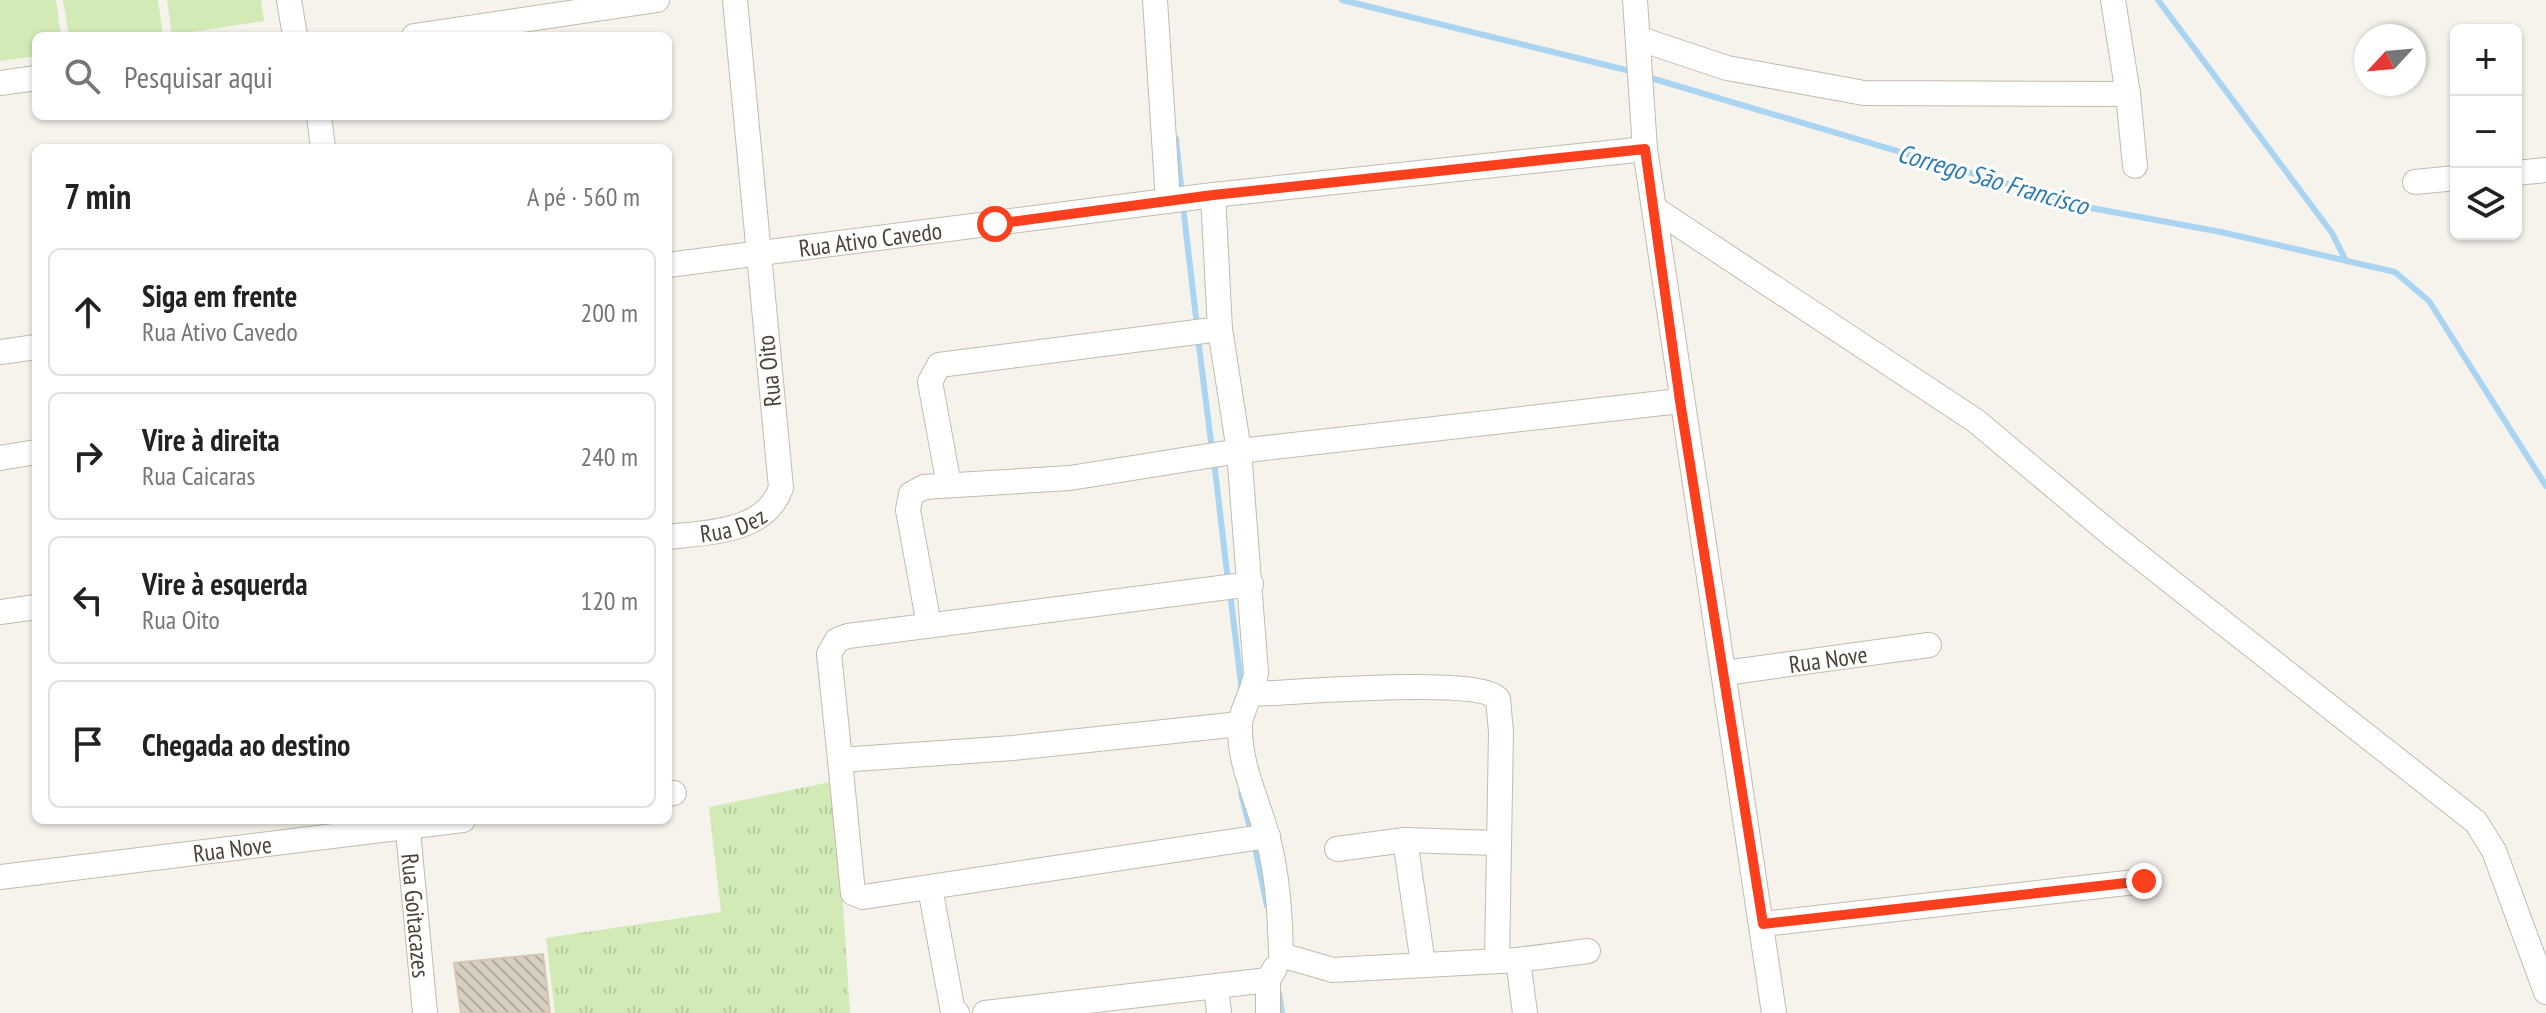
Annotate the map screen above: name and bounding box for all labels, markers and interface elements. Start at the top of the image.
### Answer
north arrow [2354,24,2426,96]
map controls [2450,24,2522,240]
button: + [2450,24,2522,96]
search box [32,32,672,120]
icon: search [60,54,104,98]
text: Pesquisar aqui [124,57,273,96]
button: − [2450,96,2522,168]
water label: Corrego São Francisco [1894,136,2094,222]
button: layers [2450,168,2522,240]
text: 7 min [64,174,131,218]
text: A pé · 560 m [527,180,640,213]
route start [977,206,1013,242]
street label: Rua Ativo Cavedo [797,214,944,264]
text: Siga em frente [142,276,297,315]
icon: ahead [66,290,110,334]
text: 200 m [580,296,638,329]
text: Rua Ativo Cavedo [142,315,298,348]
street label: Rua Oito [750,334,788,408]
text: Vire à direita [142,420,280,459]
icon: right [66,434,110,478]
text: 240 m [580,440,638,473]
text: Rua Caicaras [142,459,255,492]
street label: Rua Dez [698,500,773,549]
text: Vire à esquerda [142,564,308,603]
icon: left [66,578,110,622]
text: 120 m [580,584,638,617]
text: Rua Oito [142,603,220,636]
street label: Rua Nove [1787,638,1869,680]
icon: arrive [66,722,110,766]
text: Chegada ao destino [142,725,350,764]
street label: Rua Nove [191,828,273,869]
street label: Rua Goitacazes [395,852,437,979]
route end [2126,863,2162,899]

